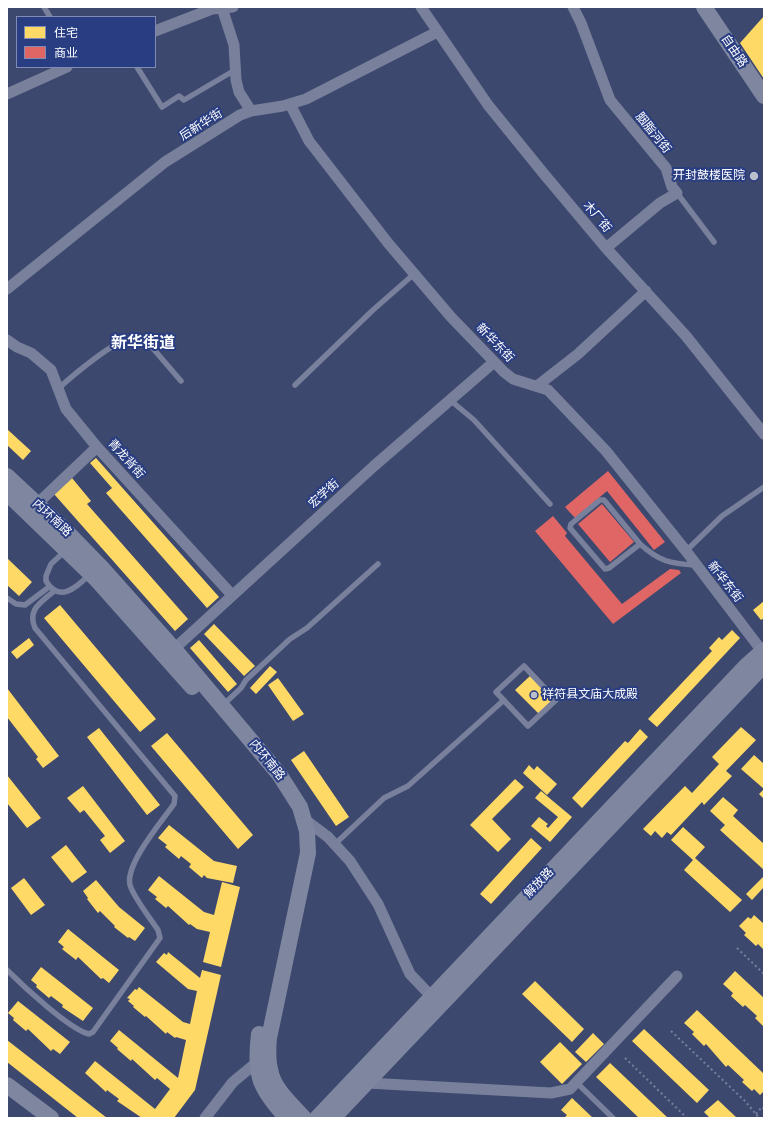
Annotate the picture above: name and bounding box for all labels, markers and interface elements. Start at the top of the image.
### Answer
legend [16,16,156,68]
text: 住宅 [54,24,78,41]
street label: 自由路 [718,32,750,70]
text: 商业 [54,44,78,61]
street label: 后新华街 [177,106,225,144]
street label: 胭脂河街 [632,110,674,156]
place label: 开封鼓楼医院 [673,169,745,183]
marker: 开封鼓楼医院 [748,170,760,182]
street label: 木厂街 [580,199,614,235]
street label: 新华东街 [473,321,517,365]
district label: 新华街道 [111,333,175,353]
street label: 青龙背街 [105,436,147,482]
street label: 宏学街 [306,477,342,511]
street label: 内环南路 [30,496,74,540]
street label: 新华东街 [705,559,745,605]
place label: 祥符县文庙大成殿 [542,688,638,702]
marker: 祥符县文庙大成殿 [529,690,539,700]
street label: 内环南路 [246,737,288,783]
street label: 解放路 [521,865,557,901]

